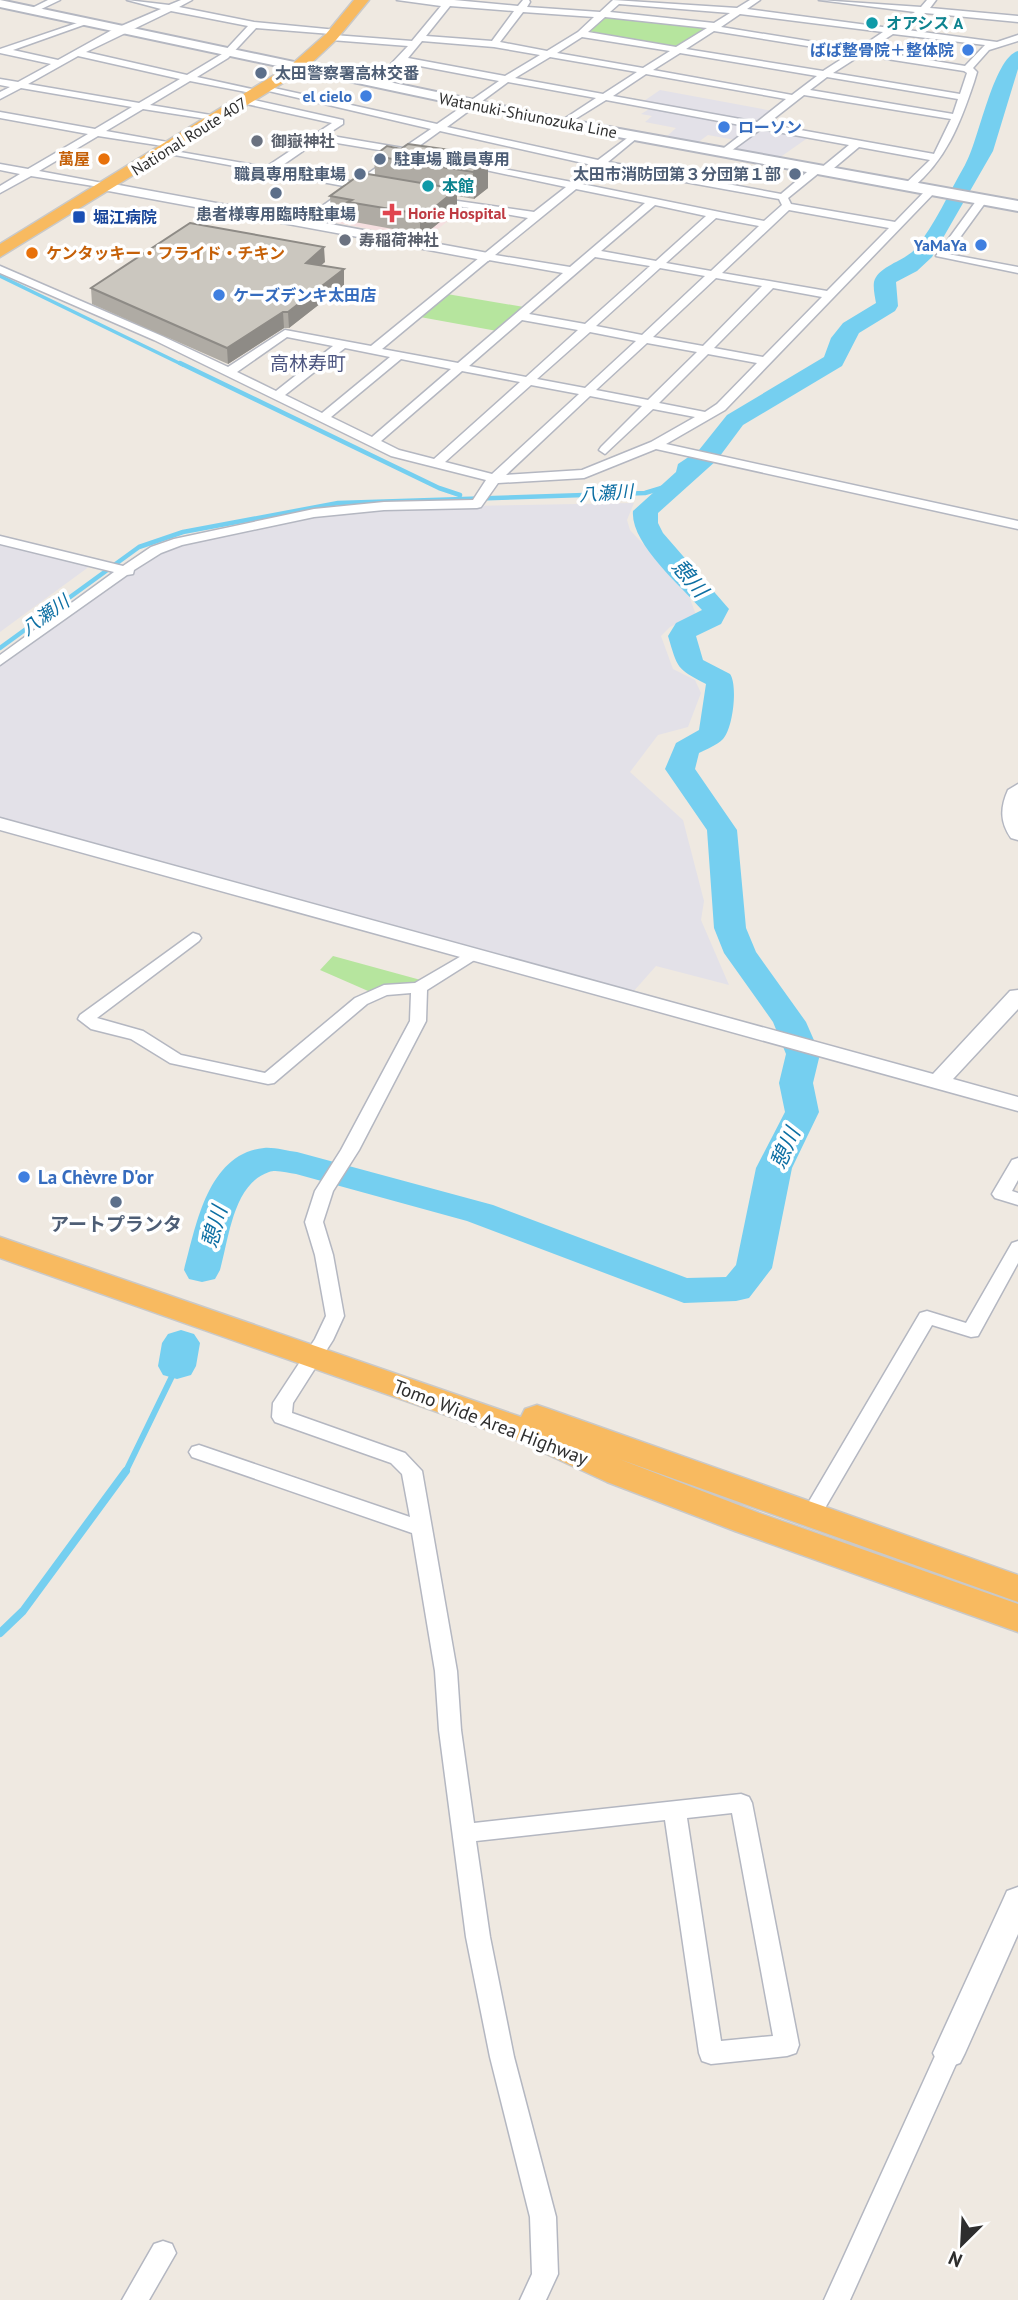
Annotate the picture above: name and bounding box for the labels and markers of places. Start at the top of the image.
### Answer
place label: オアシス A [886,13,963,33]
marker: オアシス A [864,15,880,31]
place label: ばば整骨院＋整体院 [810,40,954,60]
marker: ばば整骨院＋整体院 [960,42,976,58]
place label: 太田警察署高林交番 [275,63,419,83]
marker: 太田警察署高林交番 [253,65,269,81]
place label: el cielo [302,86,352,106]
marker: el cielo [358,88,374,104]
place label: ローソン [738,117,802,137]
marker: ローソン [716,119,732,135]
place label: 御嶽神社 [271,131,335,151]
marker: 御嶽神社 [249,133,265,149]
place label: 萬屋 [58,149,90,169]
place label: 駐車場 職員専用 [394,149,510,169]
marker: 萬屋 [96,151,112,167]
marker: 駐車場 職員専用 [372,151,388,167]
place label: 職員専用駐車場 [234,164,346,184]
place label: 太田市消防団第３分団第１部 [573,164,781,184]
marker: 職員専用駐車場 [352,166,368,182]
marker: 太田市消防団第３分団第１部 [787,166,803,182]
place label: 本館 [442,176,474,196]
marker: 本館 [420,178,436,194]
marker: 患者様専用臨時駐車場 [268,185,284,201]
marker: Horie Hospital [382,203,402,223]
place label: Horie Hospital [408,203,506,223]
place label: 患者様専用臨時駐車場 [196,204,356,224]
place label: 堀江病院 [93,207,157,227]
marker: 堀江病院 [71,209,87,225]
place label: 寿稲荷神社 [359,230,439,250]
marker: 寿稲荷神社 [337,232,353,248]
place label: YaMaYa [913,235,967,255]
marker: YaMaYa [973,237,989,253]
place label: ケンタッキー・フライド・チキン [46,243,285,263]
marker: ケンタッキー・フライド・チキン [24,245,40,261]
place label: ケーズデンキ太田店 [233,285,376,305]
marker: ケーズデンキ太田店 [211,287,227,303]
place label: La Chèvre D'or [38,1165,154,1189]
marker: La Chèvre D'or [16,1169,32,1185]
marker: アートプランタ [108,1194,124,1210]
place label: アートプランタ [50,1212,182,1236]

